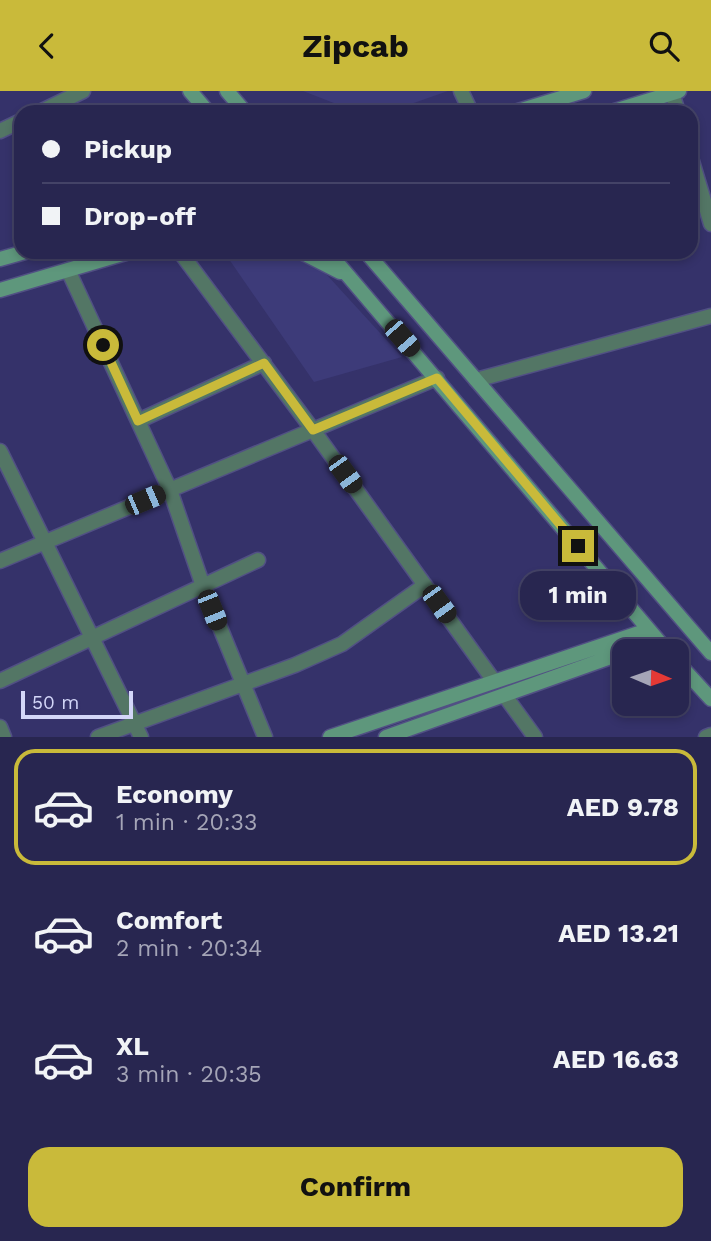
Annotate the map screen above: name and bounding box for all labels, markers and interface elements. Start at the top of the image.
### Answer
icon: back [28,27,66,65]
text: Zipcab [302,27,409,65]
icon: search [645,27,683,65]
text: Pickup [84,134,172,164]
text: Drop-off [84,201,196,231]
car [381,315,424,361]
route start [87,329,119,361]
car [325,451,366,497]
car [122,482,169,518]
route end [562,530,594,562]
callout: 1 min [520,571,636,619]
car [419,581,460,627]
text: 1 min [548,582,608,609]
car [195,587,230,633]
north arrow [612,639,690,716]
map controls [612,639,689,716]
scale bar [21,688,133,720]
text: 50 m [32,691,79,714]
icon: car [32,776,95,839]
text: Economy [116,779,233,809]
text: AED 9.78 [567,792,679,822]
text: 1 min · 20:33 [116,809,257,836]
icon: car [32,902,95,965]
text: Comfort [116,905,222,935]
text: AED 13.21 [558,918,679,948]
text: 2 min · 20:34 [116,935,262,962]
icon: car [32,1028,95,1091]
text: XL [116,1031,149,1061]
text: AED 16.63 [553,1044,679,1074]
text: 3 min · 20:35 [116,1061,262,1088]
button: Confirm [28,1147,683,1227]

